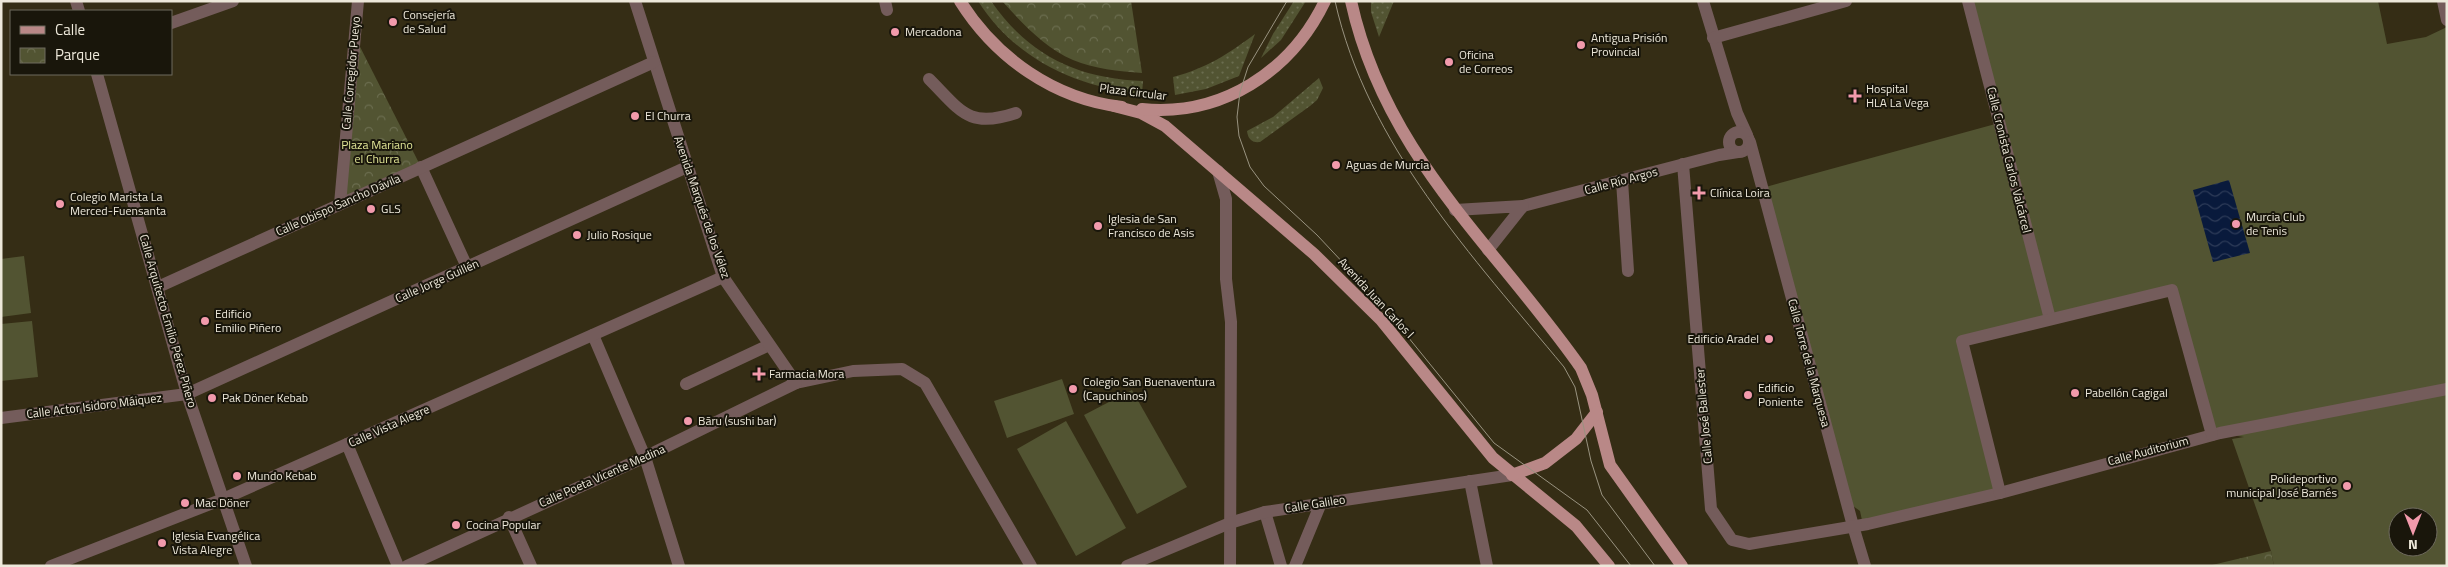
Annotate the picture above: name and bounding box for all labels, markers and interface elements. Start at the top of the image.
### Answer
place label: Consejería de Salud [403,5,455,38]
legend [10,10,172,75]
street label: Calle Corregidor Pueyo [336,16,365,130]
marker: Consejería de Salud [387,16,399,28]
text: Calle [55,18,85,41]
place label: Mercadona [905,22,962,41]
marker: Mercadona [889,26,901,38]
place label: Antigua Prisión Provincial [1591,28,1667,61]
marker: Antigua Prisión Provincial [1575,39,1587,51]
text: Parque [55,43,100,66]
place label: Oficina de Correos [1459,45,1513,78]
marker: Oficina de Correos [1443,56,1455,68]
street label: Plaza Circular [1098,78,1168,105]
place label: Hospital HLA La Vega [1866,79,1929,112]
street label: Calle Cronista Carlos Valcárcel [1982,85,2037,235]
marker: Hospital HLA La Vega [1848,89,1862,103]
place label: El Churra [645,106,691,125]
marker: El Churra [629,110,641,122]
street label: Avenida Marqués de los Vélez [669,133,736,280]
park label: Plaza Mariano el Churra [341,135,413,168]
place label: Aguas de Murcia [1346,155,1429,174]
marker: Aguas de Murcia [1330,159,1342,171]
street label: Calle Río Argos [1582,162,1660,199]
street label: Calle Obispo Sancho Dávila [272,168,403,241]
place label: Clínica Loira [1710,183,1770,202]
marker: Clínica Loira [1692,186,1706,200]
place label: Colegio Marista La Merced-Fuensanta [70,187,166,220]
marker: Colegio Marista La Merced-Fuensanta [54,198,66,210]
place label: GLS [381,199,401,218]
marker: GLS [365,203,377,215]
place label: Murcia Club de Tenis [2246,207,2305,240]
place label: Iglesia de San Francisco de Asis [1108,209,1195,242]
marker: Murcia Club de Tenis [2230,218,2242,230]
marker: Iglesia de San Francisco de Asis [1092,220,1104,232]
place label: Julio Rosique [587,225,652,244]
marker: Julio Rosique [571,229,583,241]
street label: Calle Arquitecto Emilio Pérez Piñero [135,232,202,410]
street label: Avenida Juan Carlos I [1334,253,1419,342]
street label: Calle Jorge Guillén [392,254,482,308]
street label: Calle Torre de la Marquesa [1783,297,1836,429]
place label: Edificio Emilio Piñero [215,304,281,337]
marker: Edificio Emilio Piñero [199,315,211,327]
place label: Edificio Aradel [1688,329,1759,348]
marker: Edificio Aradel [1763,333,1775,345]
place label: Farmacia Mora [769,364,844,383]
street label: Calle José Ballester [1690,367,1717,465]
marker: Farmacia Mora [753,368,765,380]
place label: Colegio San Buenaventura (Capuchinos) [1083,372,1215,405]
place label: Edificio Poniente [1758,378,1803,411]
marker: Colegio San Buenaventura (Capuchinos) [1067,383,1079,395]
place label: Pabellón Cagigal [2085,383,2168,402]
marker: Pabellón Cagigal [2069,387,2081,399]
street label: Calle Actor Isidoro Máiquez [25,388,163,423]
place label: Pak Döner Kebab [222,388,308,407]
marker: Edificio Poniente [1742,389,1754,401]
marker: Pak Döner Kebab [206,392,218,404]
street label: Calle Vista Alegre [345,399,432,452]
place label: Bāru (sushi bar) [698,411,777,430]
marker: Bāru (sushi bar) [682,415,694,427]
street label: Calle Auditorium [2105,431,2190,470]
street label: Calle Poeta Vicente Medina [535,439,668,512]
place label: Mundo Kebab [247,466,317,485]
place label: Polideportivo municipal José Barnés [2226,469,2337,502]
marker: Mundo Kebab [231,470,243,482]
marker: Polideportivo municipal José Barnés [2341,480,2353,492]
street label: Calle Galileo [1283,489,1346,518]
place label: Mac Döner [195,493,250,512]
marker: Mac Döner [179,497,191,509]
north arrow [2388,507,2438,557]
place label: Cocina Popular [466,515,541,534]
marker: Cocina Popular [450,519,462,531]
place label: Iglesia Evangélica Vista Alegre [172,526,260,559]
text: N [2408,535,2418,556]
marker: Iglesia Evangélica Vista Alegre [156,537,168,549]

